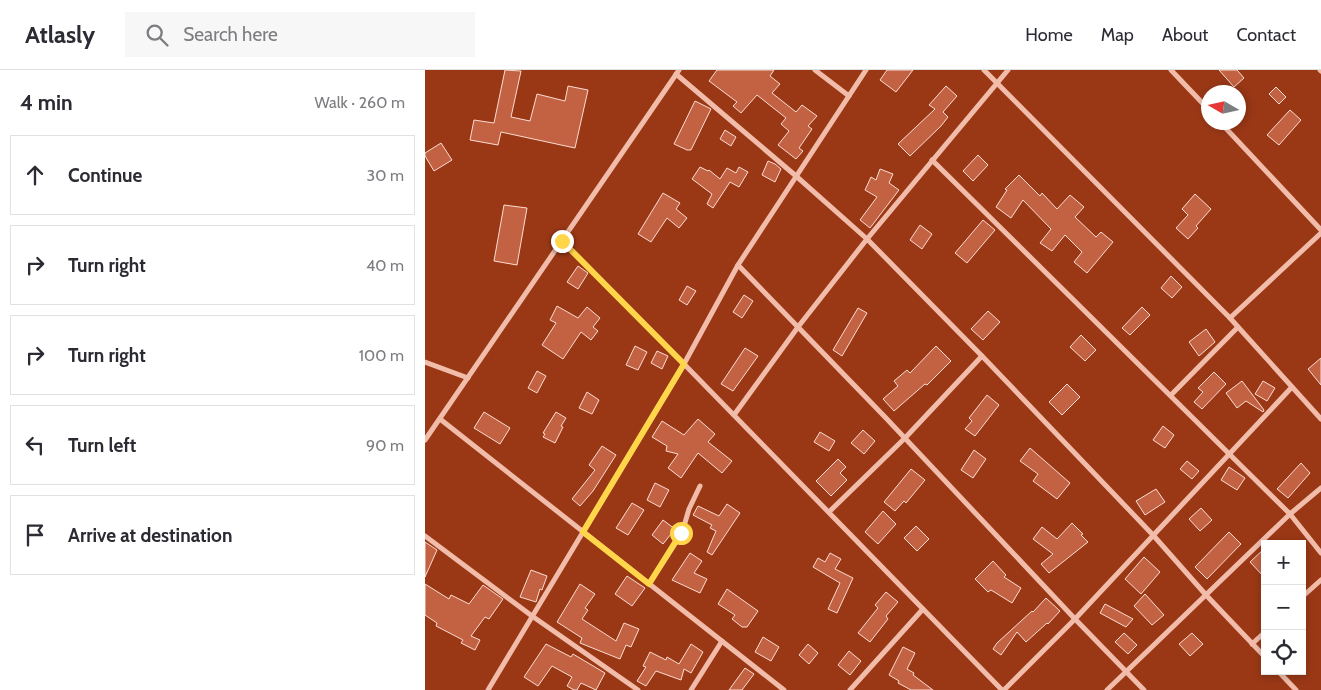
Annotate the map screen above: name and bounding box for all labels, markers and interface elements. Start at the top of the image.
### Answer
search box [125,12,475,57]
text: Atlasly [25,20,95,49]
icon: search [143,21,171,49]
text: Search here [183,23,278,46]
text: Home [1025,24,1073,46]
text: Map [1101,24,1134,46]
text: About [1162,24,1208,46]
text: Contact [1236,24,1296,46]
north arrow [1201,85,1246,130]
text: 4 min [20,90,73,115]
text: Walk · 260 m [315,93,405,112]
icon: ahead [21,161,49,189]
text: Continue [68,164,142,187]
text: 30 m [367,166,404,185]
route end [551,230,574,253]
icon: right [21,251,49,279]
text: Turn right [68,254,146,277]
text: 40 m [366,256,404,275]
icon: right [21,341,49,369]
text: Turn right [68,344,146,367]
text: 100 m [359,346,404,365]
icon: left [21,431,49,459]
text: Turn left [68,434,136,457]
text: 90 m [366,436,404,455]
icon: arrive [21,521,49,549]
route start [670,522,693,545]
text: Arrive at destination [68,524,232,547]
map controls [1261,540,1306,675]
button: + [1261,540,1306,585]
button: − [1261,585,1306,630]
button: locate [1261,630,1306,675]

